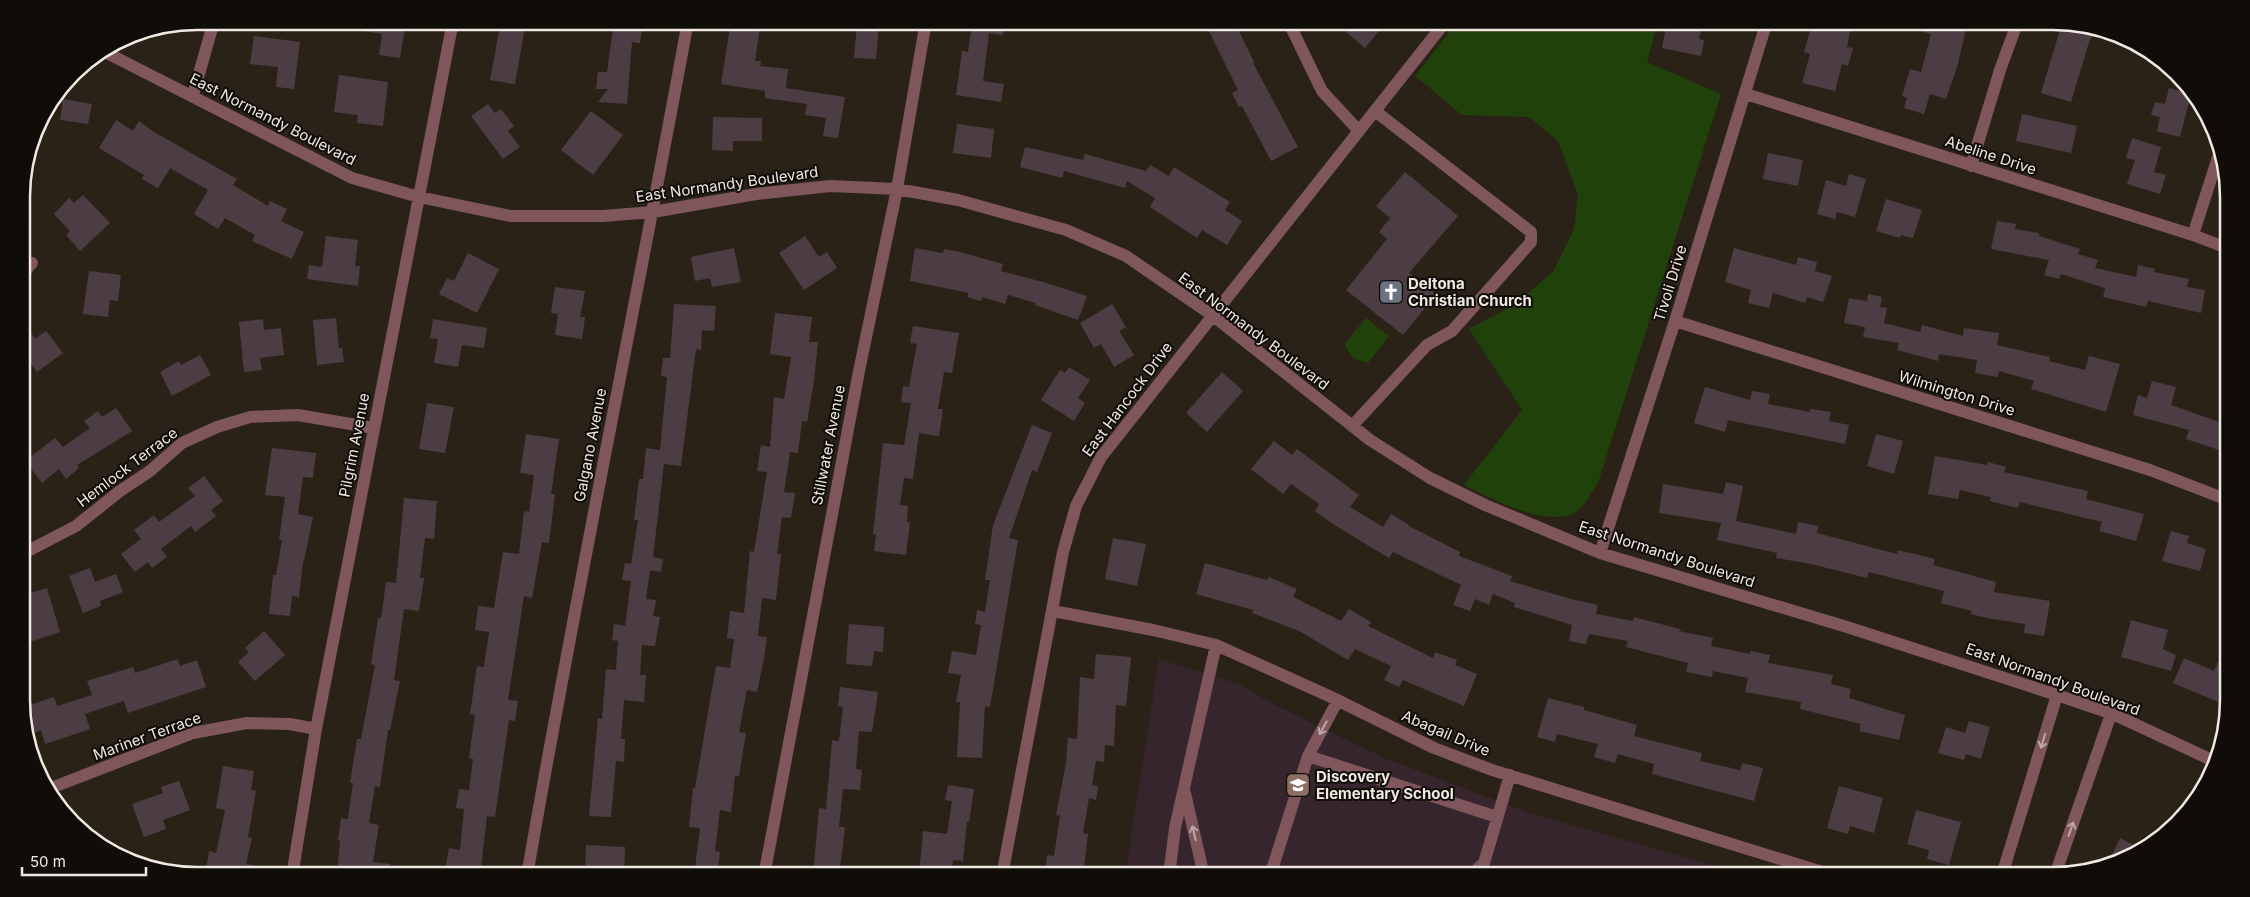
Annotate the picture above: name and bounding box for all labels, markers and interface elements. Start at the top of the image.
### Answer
street label: East Normandy Boulevard [187,69,359,169]
street label: Abeline Drive [1943,131,2039,179]
street label: East Normandy Boulevard [635,162,819,206]
street label: Tivoli Drive [1649,242,1691,324]
street label: East Normandy Boulevard [1175,268,1333,394]
place label: Deltona Christian Church [1408,274,1532,310]
church icon: Deltona Christian Church [1378,279,1404,305]
street label: East Hancock Drive [1078,338,1176,460]
street label: Wilmington Drive [1896,366,2018,420]
street label: Stillwater Avenue [807,383,849,507]
street label: Galgano Avenue [570,386,610,504]
street label: Pilgrim Avenue [335,391,373,499]
street label: Hemlock Terrace [73,423,181,511]
street label: East Normandy Boulevard [1577,517,1757,591]
street label: East Normandy Boulevard [1963,639,2143,719]
street label: Abagail Drive [1399,706,1493,760]
street label: Mariner Terrace [90,708,204,764]
one-way arrow [1318,720,1327,735]
one-way arrow [2038,733,2048,749]
place label: Discovery Elementary School [1316,767,1454,803]
school or university icon: Discovery Elementary School [1285,772,1311,798]
one-way arrow [2066,822,2076,838]
one-way arrow [1189,826,1198,842]
scale bar [22,844,146,876]
text: 50 m [30,852,66,871]

